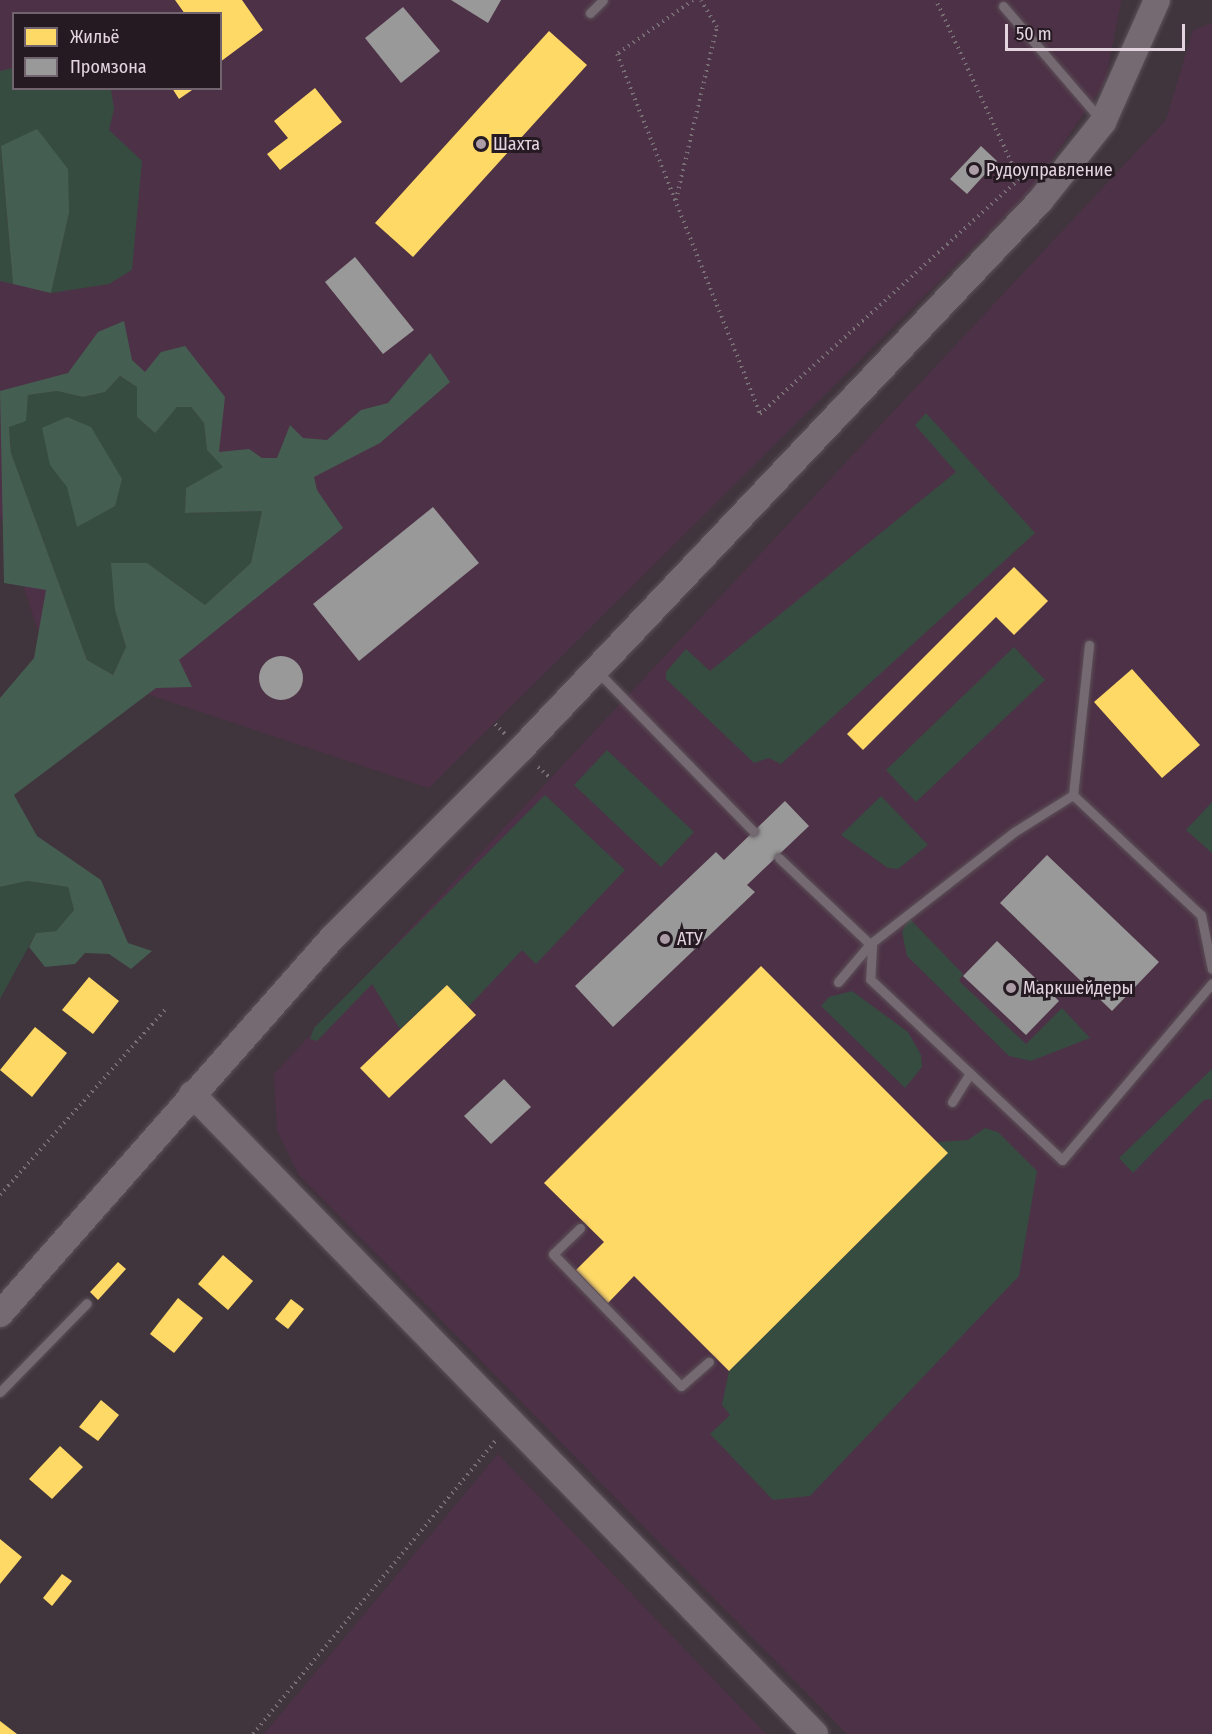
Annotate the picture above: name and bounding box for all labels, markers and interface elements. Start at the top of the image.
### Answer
legend [12,12,222,90]
scale bar [1008,12,1188,50]
text: 50 m [1016,23,1052,45]
text: Жильё [70,26,120,48]
text: Промзона [70,56,147,78]
place label: Шахта [493,133,540,155]
marker: Шахта [474,137,488,151]
place label: Рудоуправление [986,159,1113,181]
marker: Рудоуправление [967,163,981,177]
place label: АТУ [677,928,703,950]
marker: АТУ [658,932,672,946]
place label: Маркшейдеры [1023,977,1134,999]
marker: Маркшейдеры [1004,981,1018,995]

